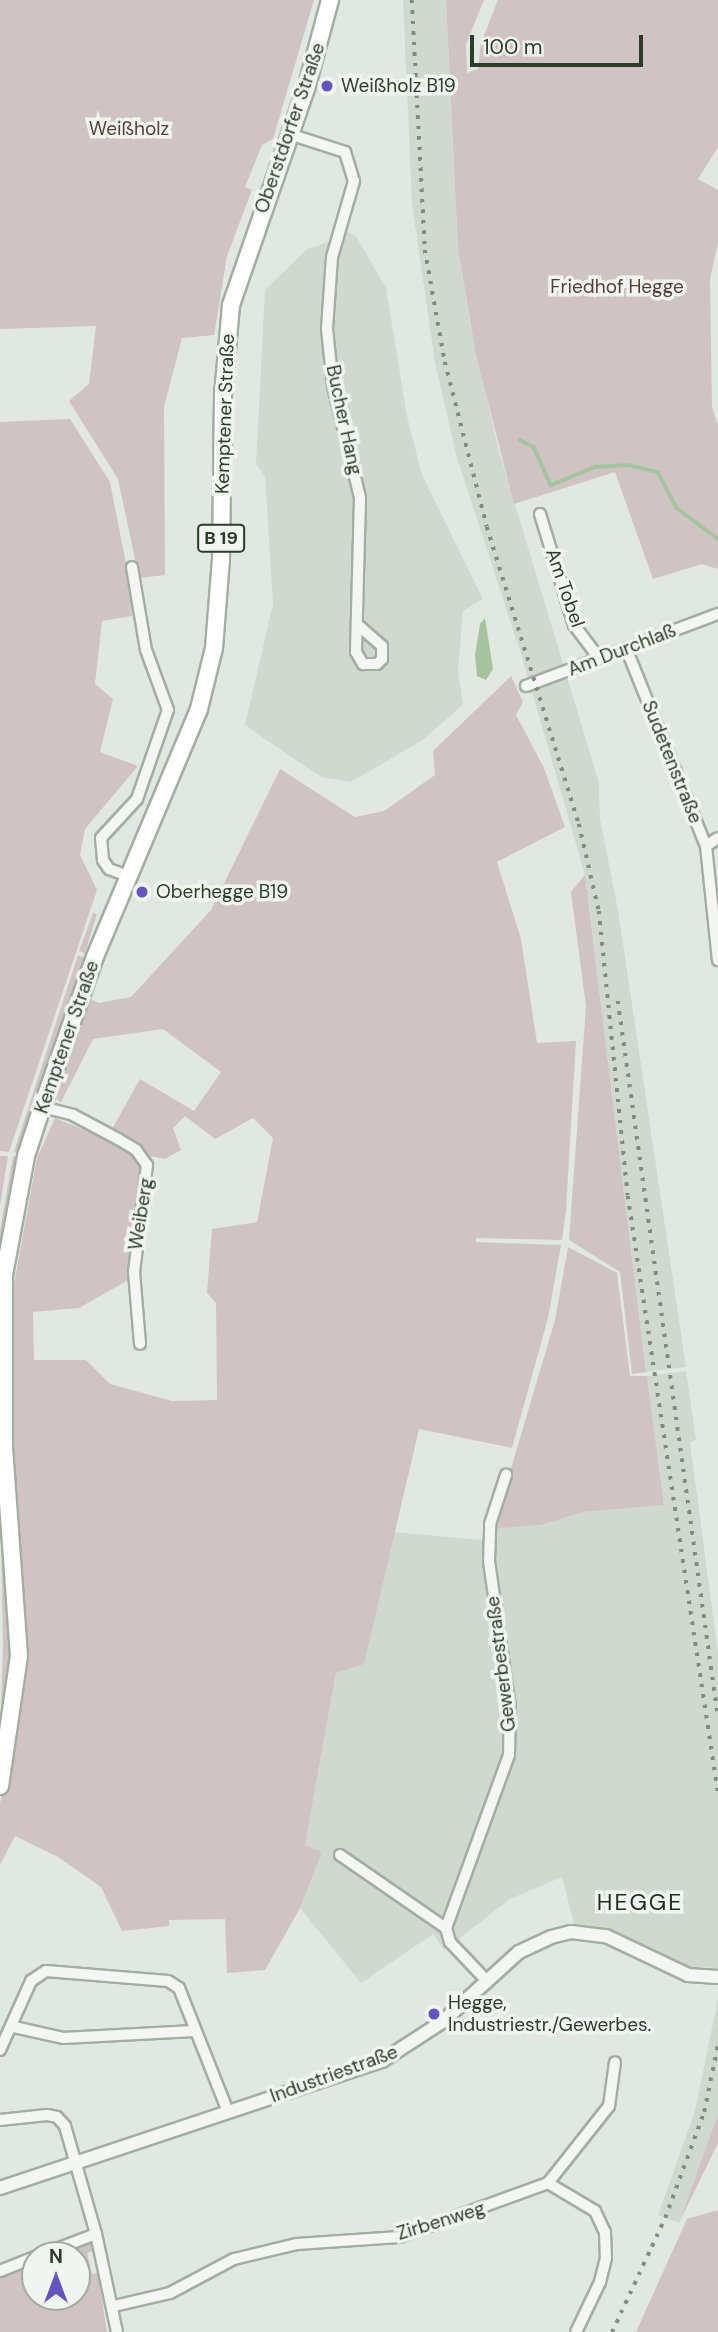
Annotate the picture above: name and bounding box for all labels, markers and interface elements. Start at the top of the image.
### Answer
scale bar [473,21,646,65]
text: 100 m [483,33,543,61]
street label: Oberstdorfer Straße [250,40,330,216]
place label: Weißholz B19 [341,75,456,97]
marker: Weißholz B19 [319,78,335,94]
park label: Weißholz [89,118,169,140]
park label: Friedhof Hegge [550,276,684,298]
street label: Kemptener Straße [211,333,239,495]
street label: Bucher Hang [321,363,367,477]
road number: B 19 [196,524,246,552]
street label: Am Tobel [541,546,589,630]
street label: Am Durchlaß [565,619,679,681]
street label: Sudetenstraße [637,697,707,827]
place label: Oberhegge B19 [156,881,288,903]
marker: Oberhegge B19 [134,884,150,900]
street label: Kemptener Straße [30,957,104,1117]
street label: Weiberg [124,1176,158,1252]
street label: Gewerbestraße [481,1595,521,1733]
district label: HEGGE [597,1888,683,1916]
place label: Hegge, Industriestr./Gewerbes. [448,1992,651,2036]
marker: Hegge, Industriestr./Gewerbes. [426,2006,442,2022]
street label: Industriestraße [267,2040,401,2108]
street label: Zirbenweg [394,2197,488,2245]
north arrow [21,2241,91,2311]
text: N [49,2244,63,2269]

